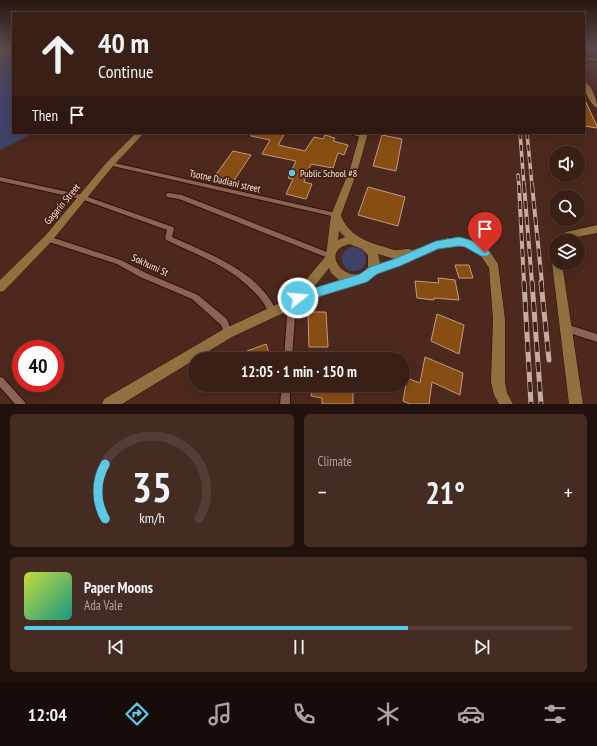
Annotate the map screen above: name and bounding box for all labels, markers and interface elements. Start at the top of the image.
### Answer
text: 40 m [98,24,149,61]
icon: ahead [32,28,84,80]
text: Continue [98,60,153,83]
icon: arrive [66,104,88,126]
text: Then [32,106,58,125]
map controls [549,146,585,270]
button: sound [549,146,585,182]
street label: Tsotne Dadiani street [188,166,262,196]
place label: Public School #8 [300,167,357,180]
marker: Public School #8 [287,168,297,178]
street label: Gagarin Street [41,181,83,227]
button: search [549,190,585,226]
pin [468,212,502,253]
icon: arrive [474,218,496,240]
button: layers [549,234,585,270]
street label: Sokhumi St [130,251,171,279]
position arrow [277,277,319,319]
speed limit sign: 40 [12,340,64,392]
text: 12:05 · 1 min · 150 m [241,362,357,381]
text: Climate [318,453,352,470]
text: 35 [132,459,172,512]
text: 21° [425,473,465,512]
text: − [318,478,327,506]
text: + [564,478,573,506]
text: km/h [139,507,164,526]
text: Paper Moons [84,578,153,597]
text: Ada Vale [84,597,123,614]
icon: previous [105,636,127,658]
icon: pause [288,636,310,658]
icon: next [471,636,493,658]
icon: directions [123,700,151,728]
icon: music [206,700,234,728]
icon: phone [290,700,318,728]
icon: climate [374,700,402,728]
icon: car [457,700,485,728]
icon: filters [541,700,569,728]
text: 12:04 [28,703,67,726]

